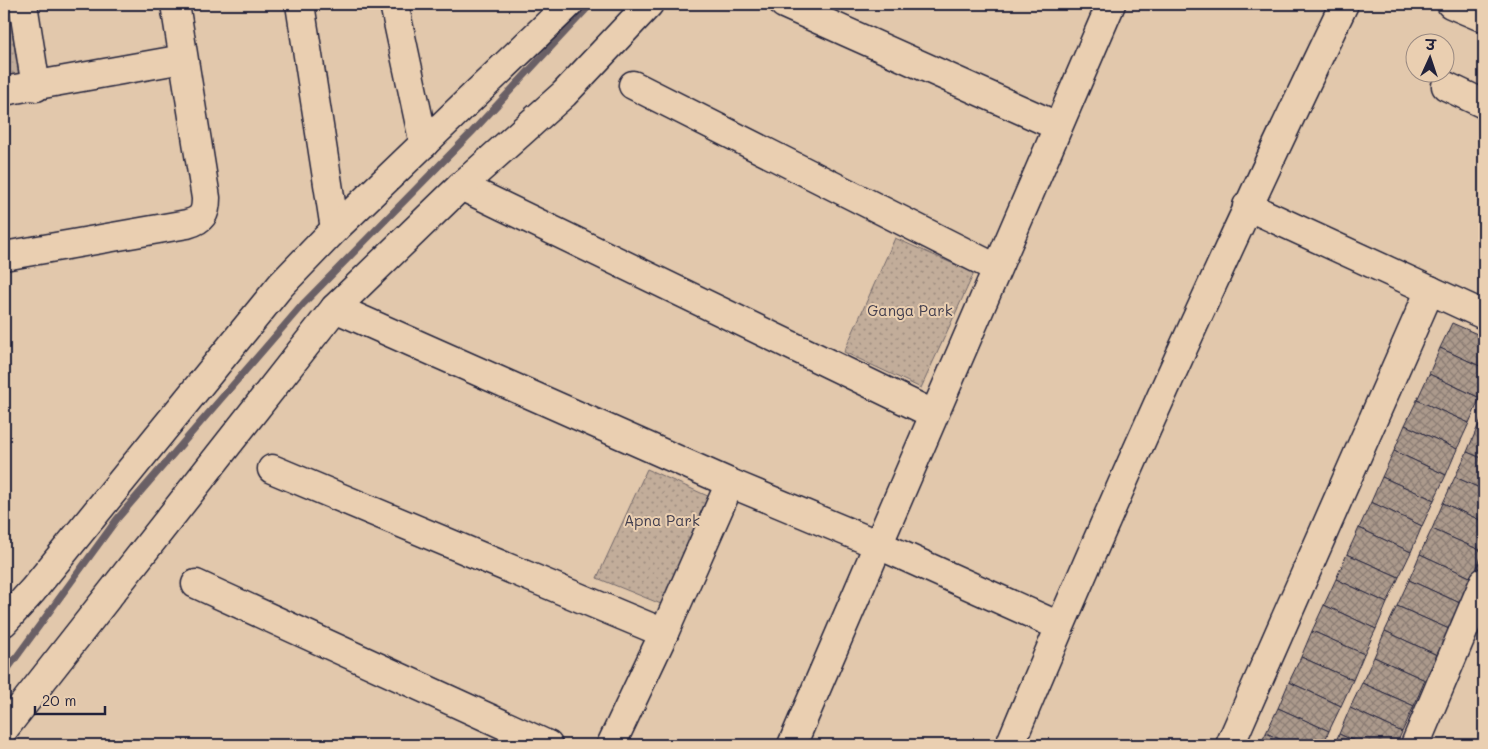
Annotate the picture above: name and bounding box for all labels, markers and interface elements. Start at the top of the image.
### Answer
north arrow [1406,32,1456,82]
text: उ [1424,35,1438,54]
park label: Ganga Park [867,300,953,320]
park label: Apna Park [624,510,700,530]
scale bar [35,684,105,716]
text: 20 m [42,690,76,710]

